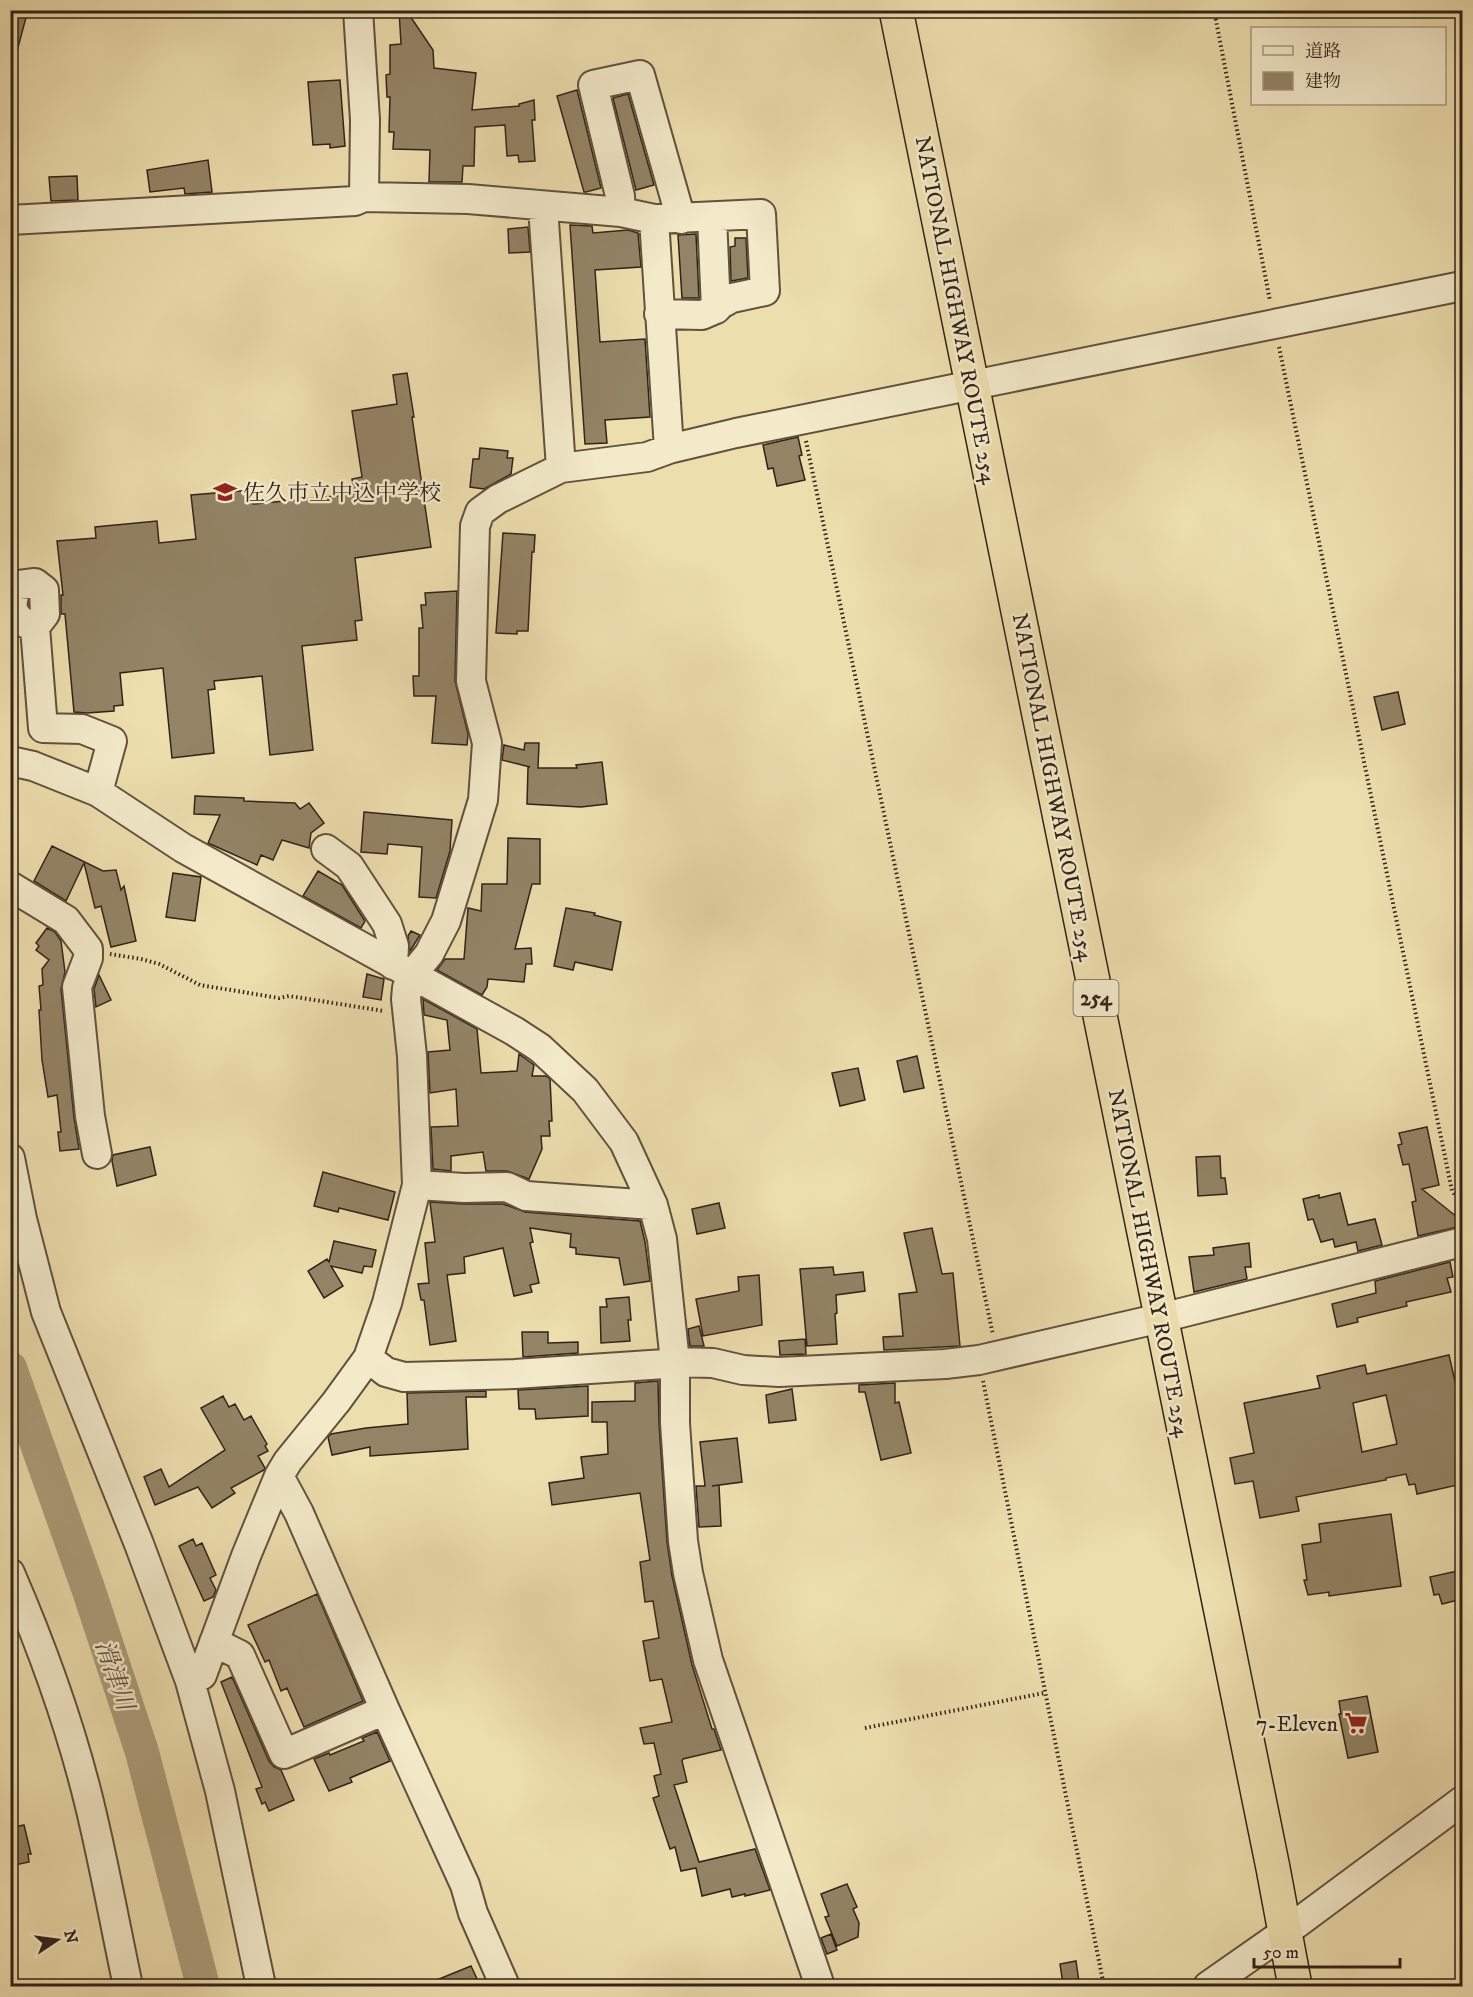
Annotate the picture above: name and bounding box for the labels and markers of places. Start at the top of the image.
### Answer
school or university icon: 佐久市立中込中学校 [212,479,238,505]
place label: 佐久市立中込中学校 [243,480,441,507]
supermarket icon: 7-Eleven [1343,1710,1369,1736]
place label: 7-Eleven [1256,1711,1339,1738]

